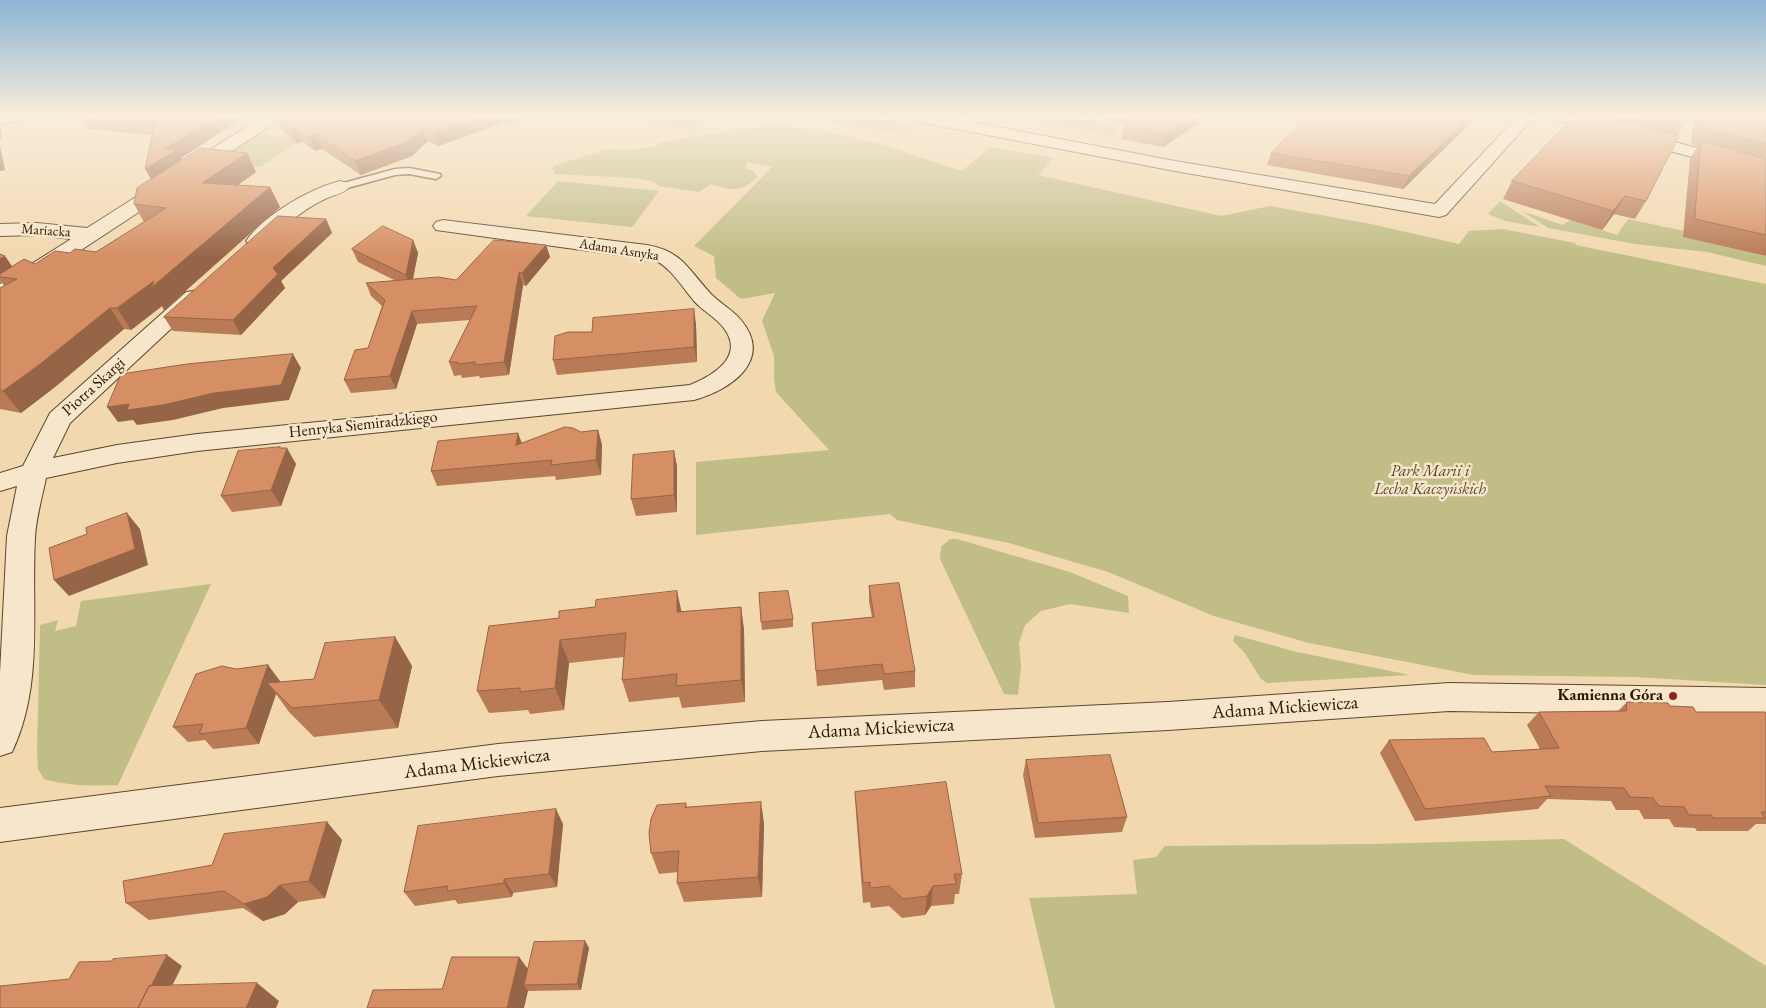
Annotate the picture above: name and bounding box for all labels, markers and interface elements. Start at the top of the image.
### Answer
street label: Mariacka [21,221,71,241]
street label: Adama Asnyka [578,235,660,265]
street label: Piotra Skargi [59,354,129,420]
street label: Henryka Siemiradzkiego [288,408,438,442]
park label: Park Marii i Lecha Kaczyńskich [1374,462,1486,500]
place label: Kamienna Góra [1557,686,1663,706]
marker: Kamienna Góra [1667,690,1679,702]
street label: Adama Mickiewicza [1211,692,1359,724]
street label: Adama Mickiewicza [807,714,955,744]
street label: Adama Mickiewicza [403,744,551,784]

